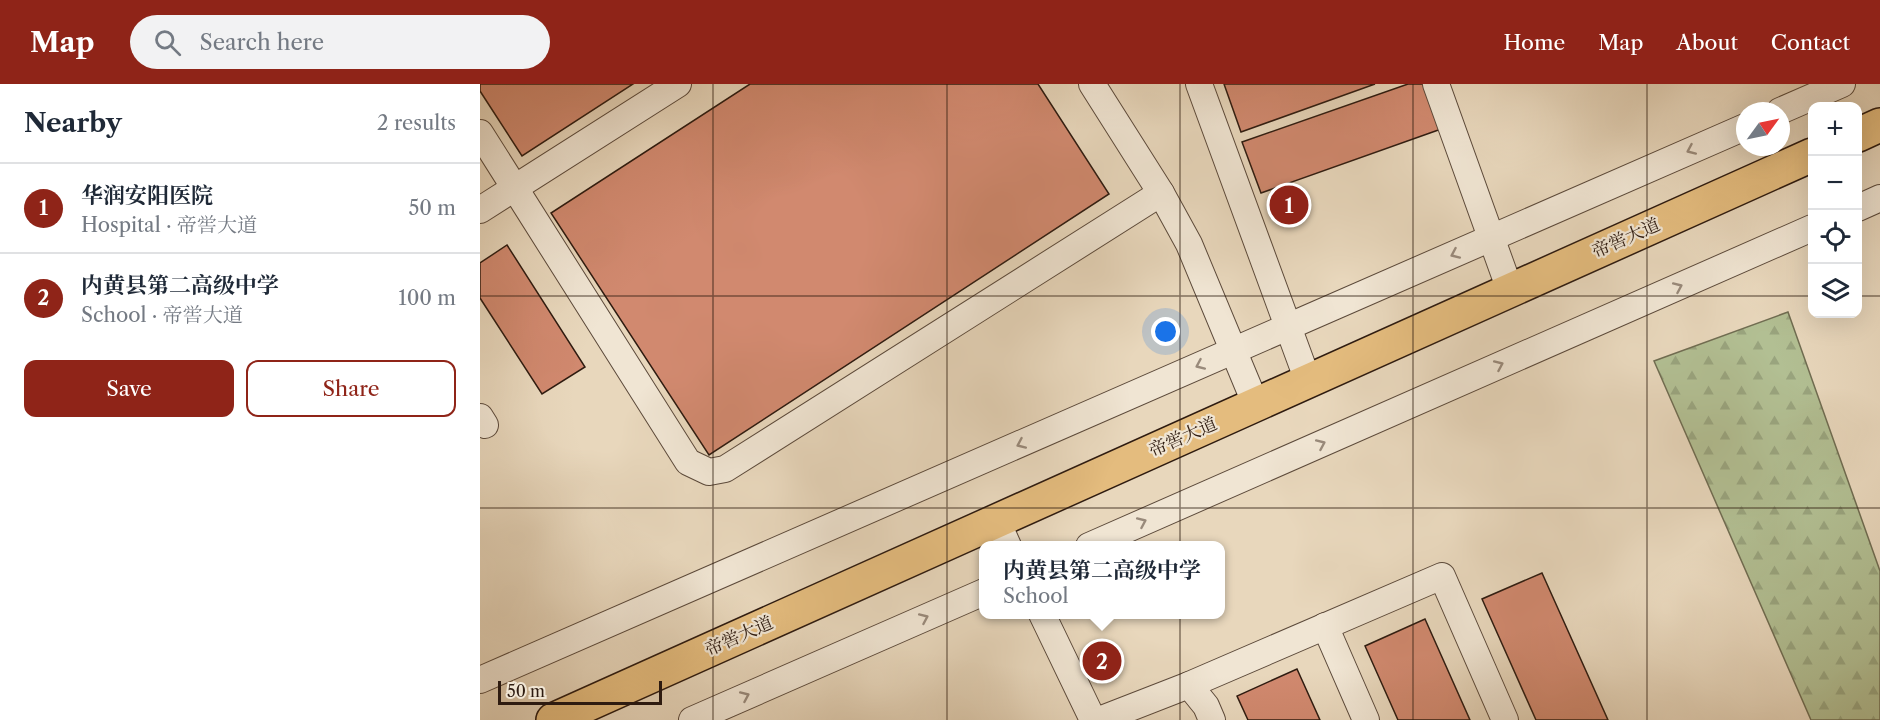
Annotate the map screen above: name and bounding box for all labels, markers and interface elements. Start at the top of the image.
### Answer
search box [130,15,550,69]
text: Map [30,25,94,59]
icon: search [151,26,184,59]
text: Search here [199,29,324,56]
text: Home [1504,30,1565,55]
text: Map [1598,30,1643,55]
text: About [1676,30,1738,55]
text: Contact [1771,30,1850,55]
north arrow [1736,102,1790,156]
map controls [1808,102,1862,318]
button: + [1808,102,1862,156]
text: Nearby [24,107,122,139]
text: 2 results [377,111,456,135]
one-way arrow [1687,143,1698,155]
button: − [1808,156,1862,210]
text: 华润安阳医院 [81,182,213,209]
pin: 1 [1270,182,1308,228]
text: 1 [39,196,48,220]
text: 50 m [409,196,456,220]
button: locate [1808,210,1862,264]
text: Hospital · 帝喾大道 [81,213,257,237]
street label: 帝喾大道 [1589,213,1663,263]
one-way arrow [1451,247,1462,259]
button: layers [1808,264,1862,318]
text: 内黄县第二高级中学 [81,272,279,299]
one-way arrow [1671,282,1682,294]
text: 2 [38,286,49,310]
text: 100 m [398,286,456,310]
text: School · 帝喾大道 [81,303,243,327]
your location [1151,317,1180,346]
one-way arrow [1195,358,1206,370]
button: Save [24,360,234,417]
button: Share [246,360,456,417]
one-way arrow [1493,360,1504,372]
street label: 帝喾大道 [1146,412,1220,462]
one-way arrow [1016,436,1027,448]
one-way arrow [1314,439,1325,451]
one-way arrow [1136,517,1147,529]
popup [979,541,1225,619]
text: 内黄县第二高级中学 [1003,557,1201,584]
text: School [1003,584,1068,608]
street label: 帝喾大道 [702,611,776,661]
one-way arrow [917,613,928,625]
pin: 2 [1082,638,1122,684]
scale bar [498,678,662,706]
text: 50 m [507,681,545,701]
one-way arrow [739,692,750,704]

